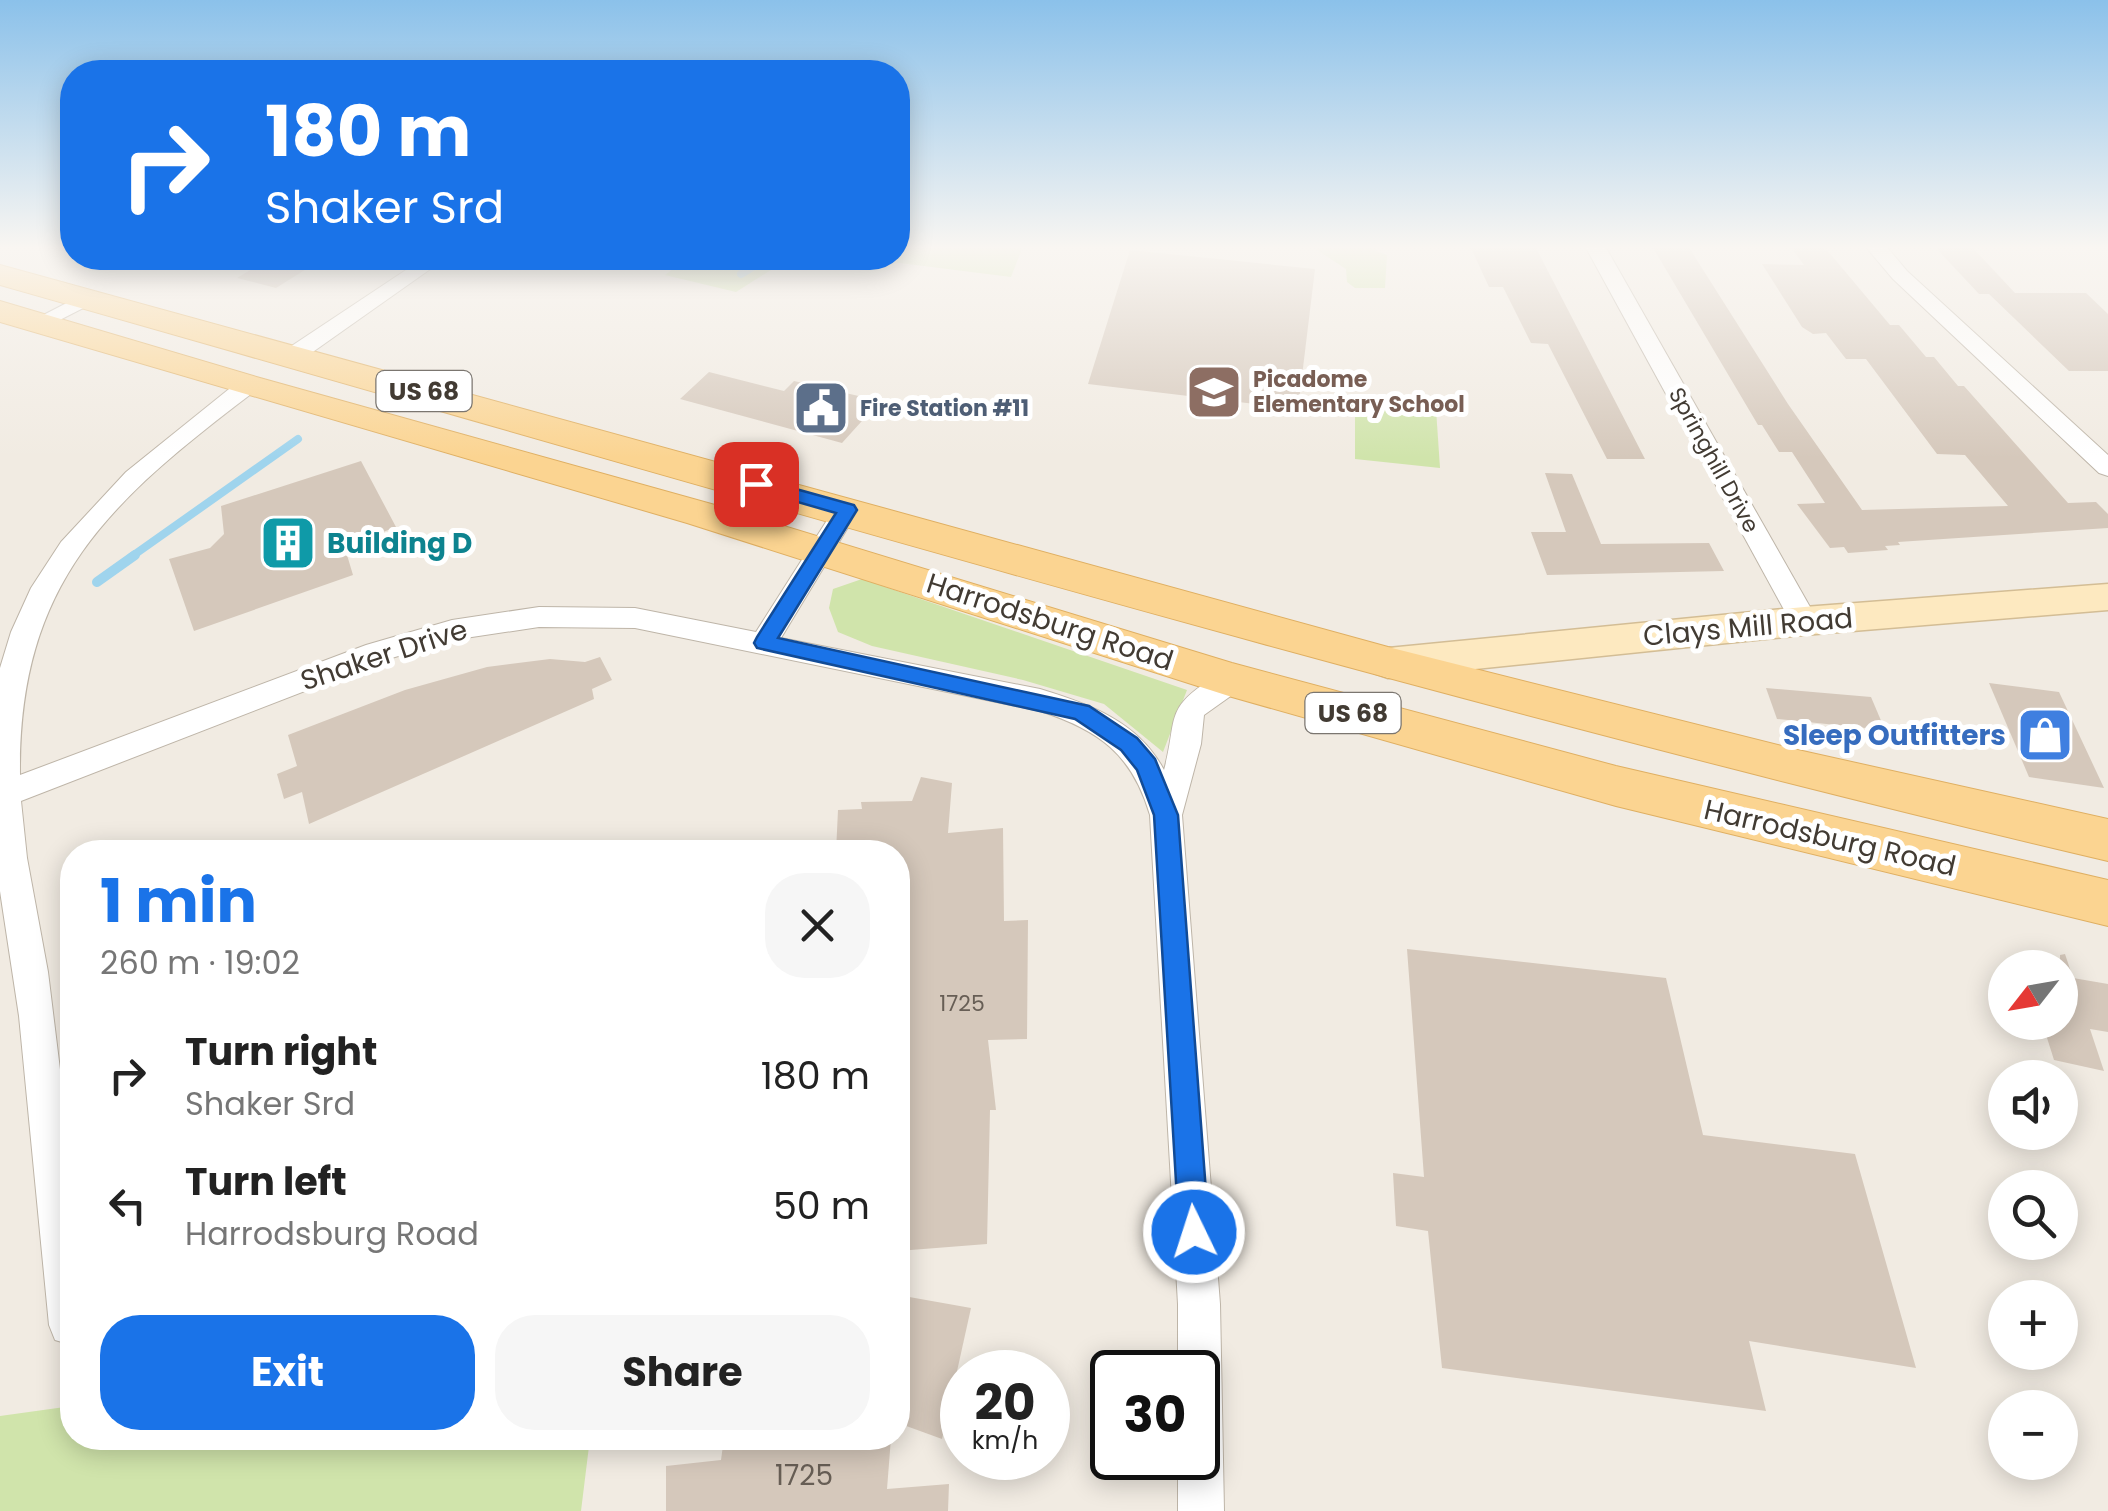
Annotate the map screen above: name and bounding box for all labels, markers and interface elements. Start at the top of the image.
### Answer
text: 180 m [265,82,471,181]
icon: right [100,100,230,230]
text: Shaker Srd [265,176,504,239]
school or university icon: Picadome Elementary School [1184,362,1244,422]
place label: Picadome Elementary School [1253,364,1465,420]
road number: US 68 [376,371,472,411]
public building icon: Fire Station #11 [791,378,851,438]
street label: Springhill Drive [1661,382,1767,538]
place label: Fire Station #11 [860,393,1029,424]
pin [714,442,799,527]
icon: arrive [729,457,784,512]
building icon: Building D [258,513,318,573]
place label: Building D [327,524,472,563]
street label: Harrodsburg Road [922,564,1178,680]
street label: Clays Mill Road [1642,598,1854,656]
street label: Shaker Drive [296,610,472,700]
road number: US 68 [1306,693,1400,733]
shop icon: Sleep Outfitters [2015,705,2075,765]
place label: Sleep Outfitters [1783,716,2006,755]
street label: Harrodsburg Road [1700,790,1960,886]
text: 1 min [100,859,257,943]
button: close [765,873,870,978]
text: 260 m · 19:02 [100,940,300,985]
north arrow [1988,950,2078,1040]
map controls [1988,950,2078,1480]
house number: 1725 [939,988,985,1019]
text: Turn right [185,1025,377,1078]
icon: right [100,1048,155,1103]
text: 180 m [761,1049,870,1102]
button: sound [1988,1060,2078,1150]
text: Shaker Srd [185,1081,355,1126]
text: Turn left [185,1155,347,1208]
button: search [1988,1170,2078,1260]
icon: left [100,1178,155,1233]
text: 50 m [773,1179,870,1232]
position arrow [1142,1180,1246,1284]
text: Harrodsburg Road [185,1211,479,1256]
button: + [1988,1280,2078,1370]
button: Exit [100,1315,475,1430]
button: Share [495,1315,870,1430]
speed limit sign: 30 [1090,1350,1220,1480]
text: 20 [974,1367,1036,1438]
button: − [1988,1390,2078,1480]
text: km/h [972,1423,1038,1458]
house number: 1725 [775,1456,833,1495]

